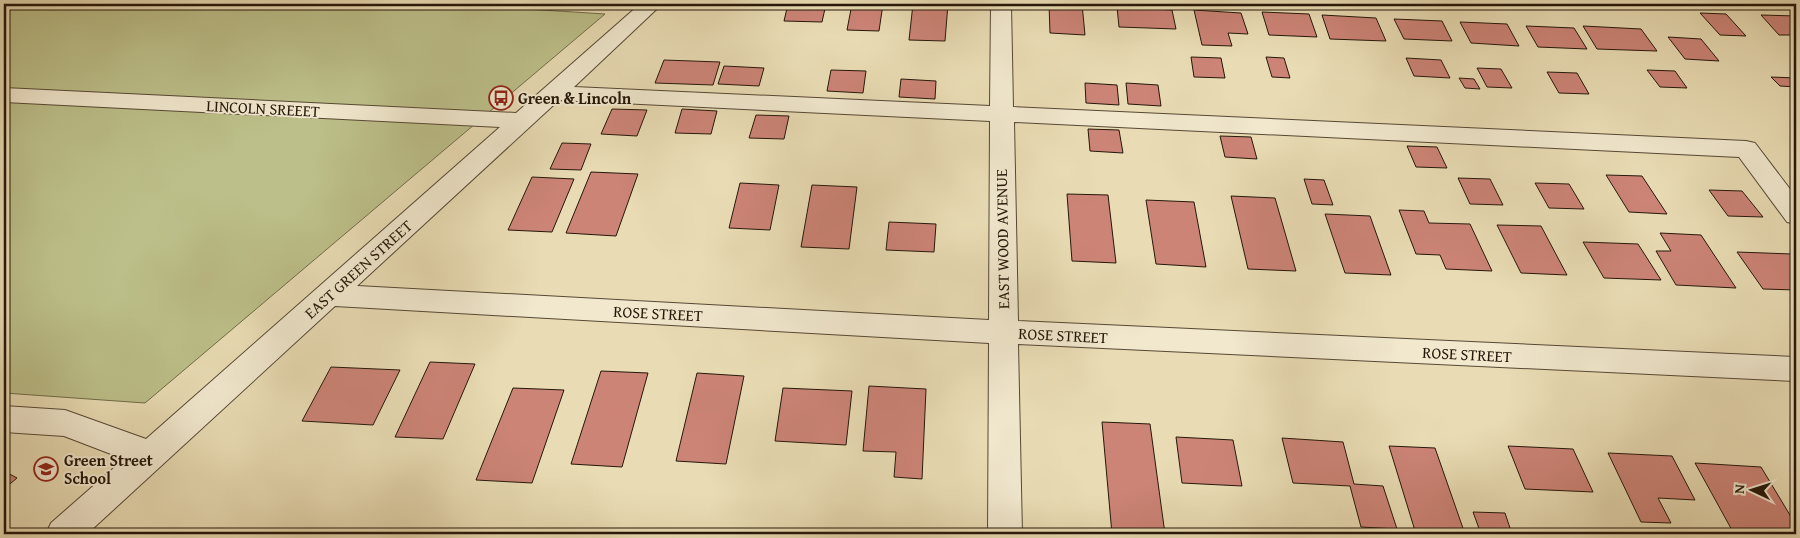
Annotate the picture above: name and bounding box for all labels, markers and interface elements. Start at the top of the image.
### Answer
bus stop icon: Green & Lincoln [488,85,514,111]
place label: Green & Lincoln [518,86,632,110]
street label: LINCOLN SREEET [206,93,320,123]
street label: EAST WOOD AVENUE [989,169,1015,309]
street label: EAST GREEN STREET [299,214,417,324]
street label: ROSE STREET [613,299,703,327]
street label: ROSE STREET [1018,321,1108,349]
street label: ROSE STREET [1422,340,1512,368]
place label: Green Street School [64,448,153,490]
school or university icon: Green Street School [33,456,59,482]
north arrow [1728,466,1778,516]
text: N [1729,483,1749,494]

